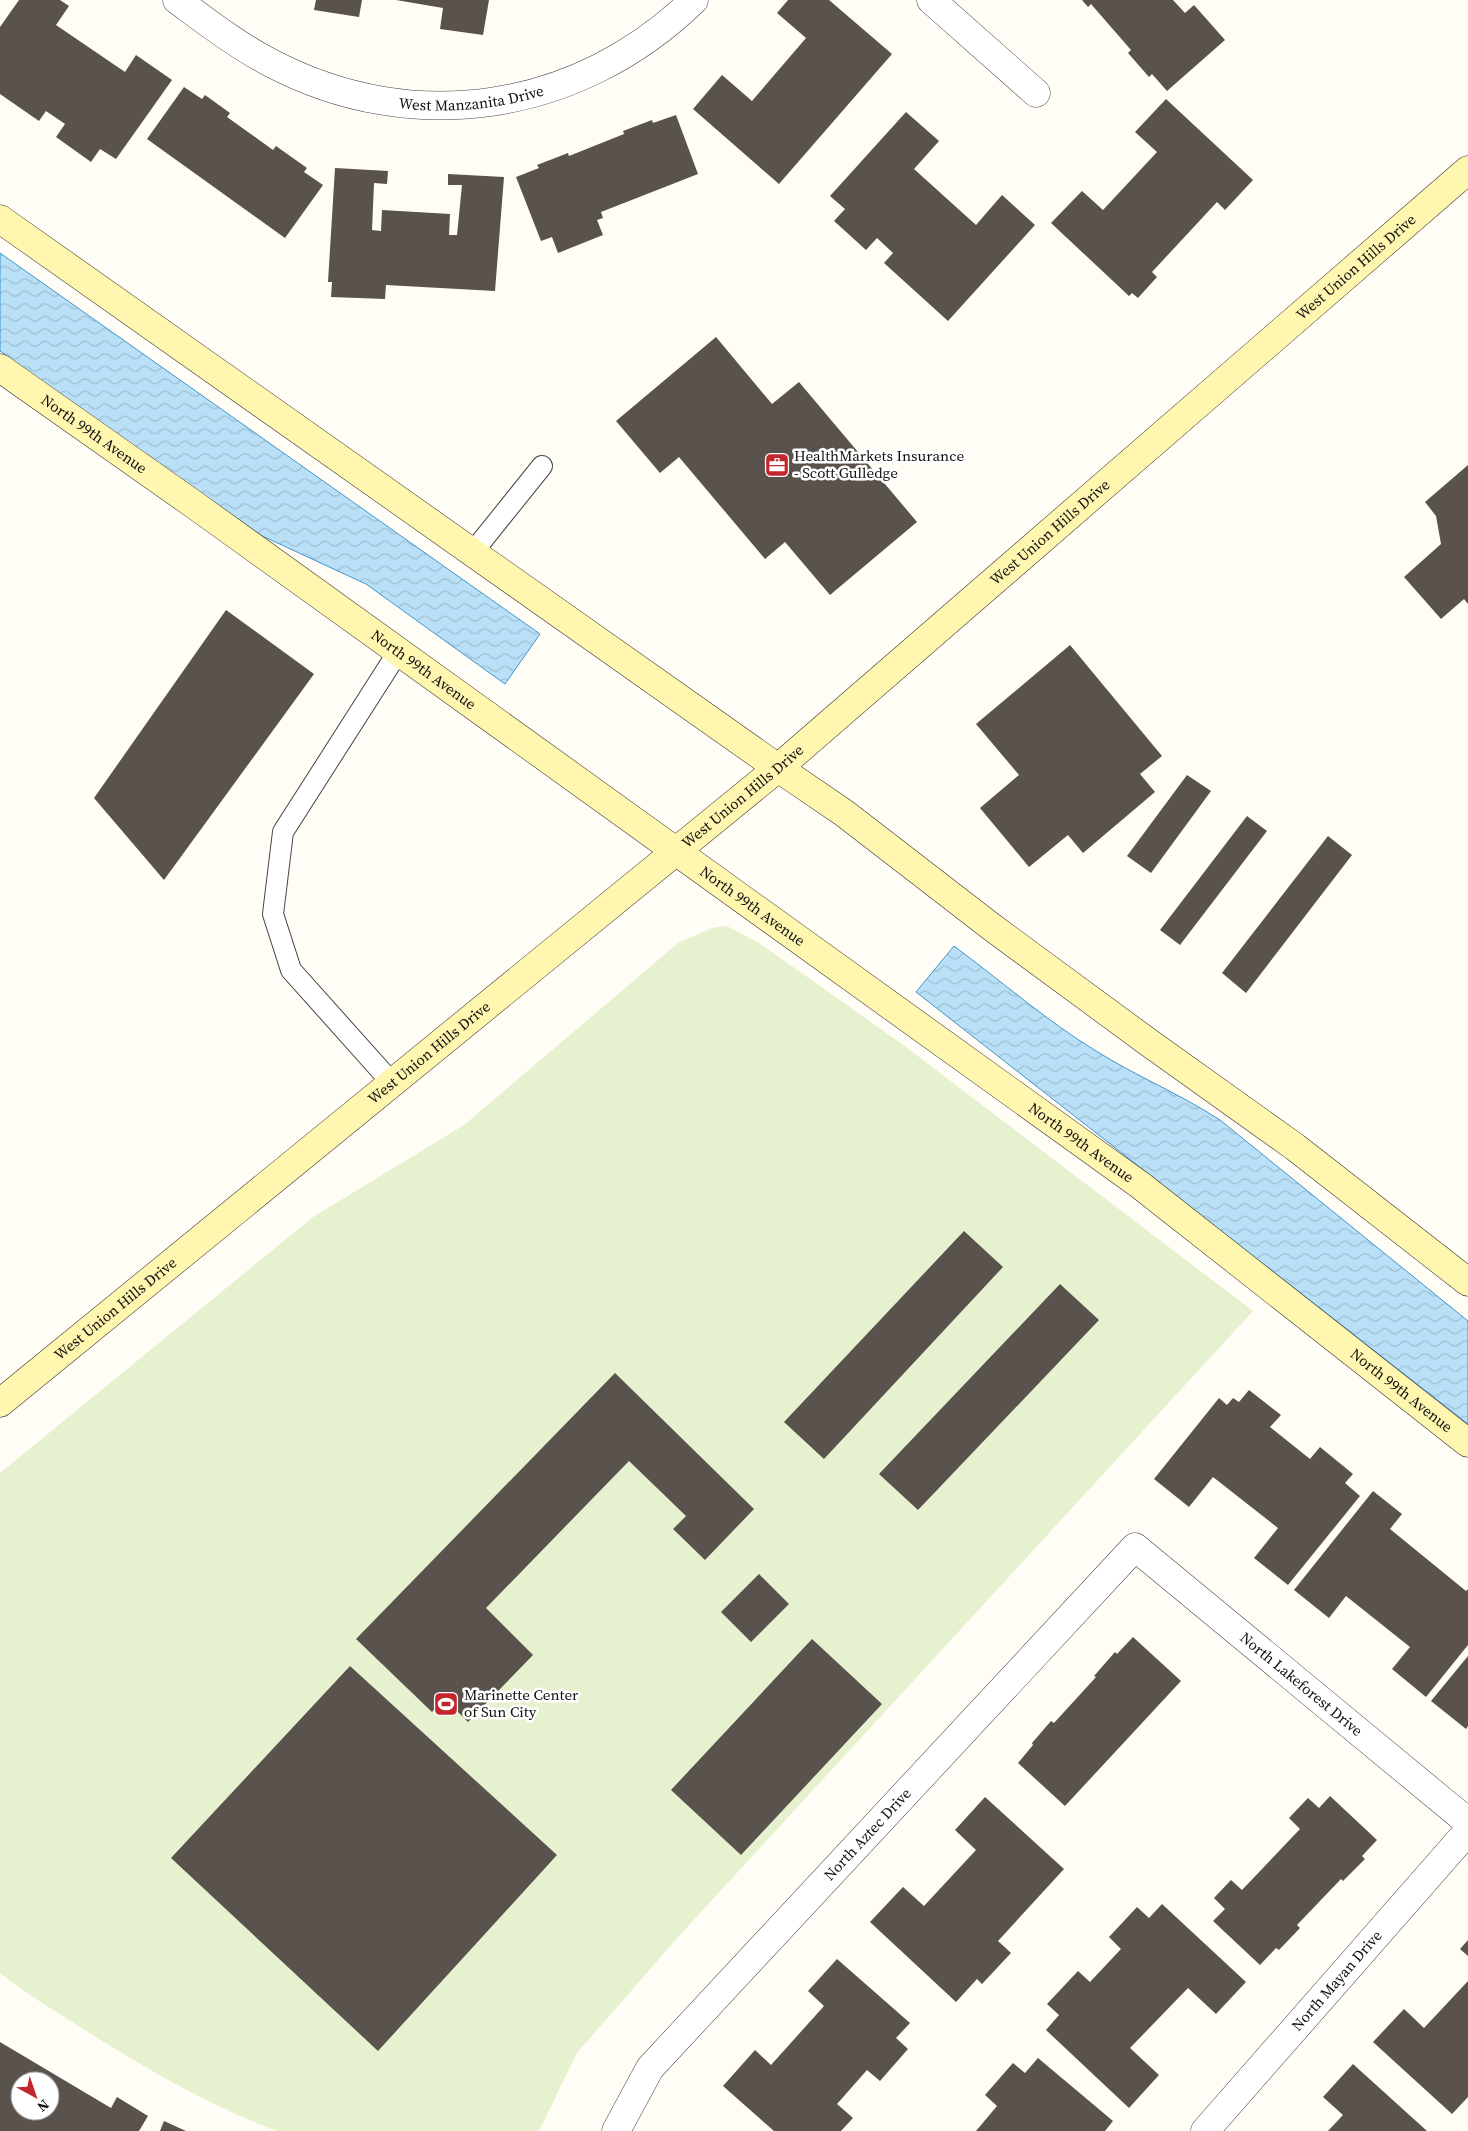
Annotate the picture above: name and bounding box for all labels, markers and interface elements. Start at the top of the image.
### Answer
street label: West Manzanita Drive [398,80,546,116]
street label: West Union Hills Drive [1291,209,1420,325]
street label: North 99th Avenue [37,389,152,479]
place label: HealthMarkets Insurance - Scott Gulledge [794,445,964,483]
office icon: HealthMarkets Insurance - Scott Gulledge [764,452,790,478]
street label: West Union Hills Drive [985,474,1114,590]
street label: North 99th Avenue [367,624,481,714]
street label: West Union Hills Drive [677,739,808,853]
street label: North 99th Avenue [696,861,810,951]
street label: West Union Hills Drive [363,996,495,1109]
street label: North 99th Avenue [1025,1097,1139,1187]
street label: West Union Hills Drive [49,1252,181,1365]
street label: North 99th Avenue [1346,1343,1457,1437]
street label: North Lakeforest Drive [1236,1627,1368,1741]
place label: Marinette Center of Sun City [464,1684,579,1722]
sports icon: Marinette Center of Sun City [433,1691,459,1717]
street label: North Aztec Drive [819,1783,916,1885]
street label: North Mayan Drive [1286,1925,1387,2035]
north arrow [10,2071,60,2121]
text: N [33,2095,54,2117]

